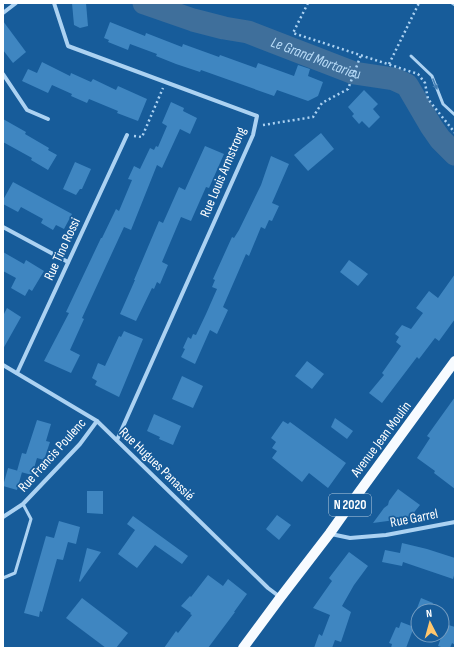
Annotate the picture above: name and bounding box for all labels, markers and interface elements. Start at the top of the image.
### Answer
water label: Le Grand Mortarieu [268,32,363,83]
one-way arrow [433,78,439,90]
street label: Rue Louis Armstrong [196,124,250,220]
street label: Rue Tino Rossi [40,215,84,283]
street label: Avenue Jean Moulin [347,398,415,481]
street label: Rue Francis Poulenc [14,415,90,495]
street label: Rue Hugues Panassié [116,424,198,504]
road number: N 2020 [329,494,371,516]
street label: Rue Garrel [389,505,439,531]
north arrow [410,603,450,643]
text: N [425,607,433,620]

